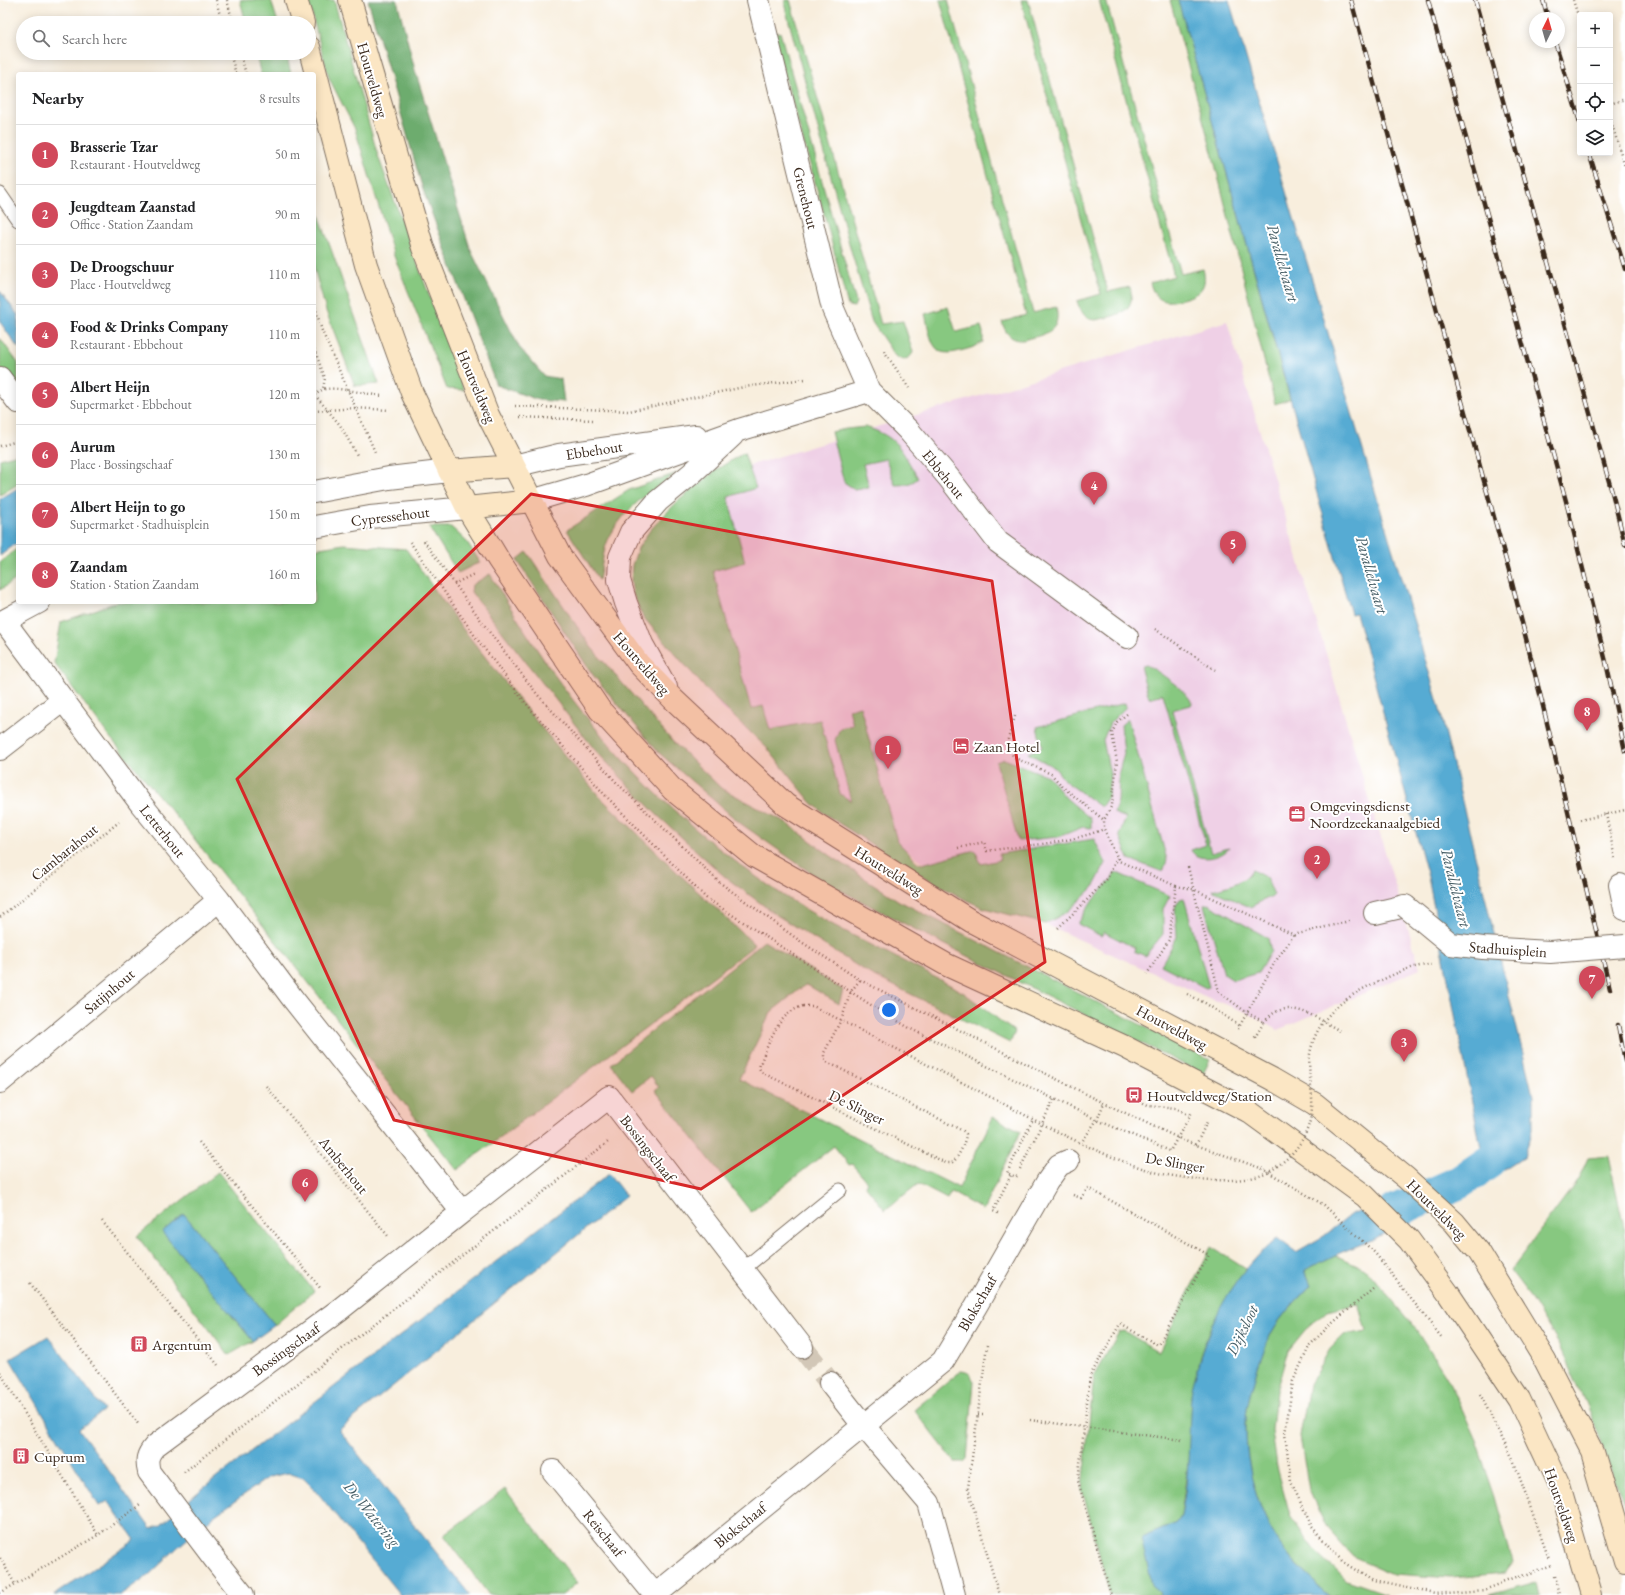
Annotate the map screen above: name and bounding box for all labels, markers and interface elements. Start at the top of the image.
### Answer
north arrow [1529,12,1565,48]
map controls [1577,12,1613,156]
button: + [1577,12,1613,48]
search box [16,16,316,60]
icon: search [30,27,52,49]
text: Search here [62,29,127,48]
street label: Houtveldweg [353,40,393,120]
button: − [1577,48,1613,84]
button: locate [1577,84,1613,120]
text: Nearby [32,87,84,109]
text: 8 results [259,90,300,107]
button: layers [1577,120,1613,156]
text: Brasserie Tzar [70,137,158,156]
text: 1 [42,146,48,163]
text: 50 m [275,146,300,163]
text: Restaurant · Houtveldweg [70,156,200,173]
street label: Grenehout [789,165,823,231]
text: Jeugdteam Zaanstad [70,197,196,216]
text: 2 [42,206,48,223]
text: 90 m [275,206,300,223]
text: Office · Station Zaandam [70,216,193,233]
water label: Parallelvaart [1262,222,1304,306]
text: De Droogschuur [70,257,174,276]
text: 3 [42,266,48,283]
text: 110 m [269,266,300,283]
text: Place · Houtveldweg [70,276,171,293]
text: Food & Drinks Company [70,317,228,336]
text: 4 [42,326,48,343]
text: 110 m [269,326,300,343]
text: Restaurant · Ebbehout [70,336,183,353]
street label: Houtveldweg [453,347,501,426]
text: Albert Heijn [70,377,150,396]
text: 5 [42,386,48,403]
text: 120 m [269,386,300,403]
text: Supermarket · Ebbehout [70,396,192,413]
street label: Ebbehout [564,436,624,464]
text: Aurum [70,437,115,456]
text: 6 [42,446,48,463]
text: 130 m [269,446,300,463]
street label: Ebbehout [919,446,970,503]
text: Place · Bossingschaaf [70,456,172,473]
pin: 4 [1081,472,1107,505]
text: Albert Heijn to go [70,497,185,516]
street label: Cypressehout [350,502,431,530]
text: 7 [42,506,48,523]
text: 150 m [269,506,300,523]
text: Supermarket · Stadhuisplein [70,516,209,533]
pin: 5 [1220,531,1246,564]
water label: Parallelvaart [1351,534,1393,618]
text: Zaandam [70,557,128,576]
text: 8 [42,566,48,583]
text: 160 m [269,566,300,583]
text: Station · Station Zaandam [70,576,199,593]
street label: Houtveldweg [609,627,675,699]
pin: 8 [1574,698,1600,731]
pin: 1 [875,736,901,769]
hotel icon: Zaan Hotel [951,736,971,756]
place label: Zaan Hotel [974,737,1040,756]
place label: Omgevingsdienst Noordzeekanaalgebied [1310,796,1441,832]
street label: Letterhout [136,801,190,862]
office icon: Omgevingsdienst Noordzeekanaalgebied [1287,804,1307,824]
street label: Cambarahout [27,819,101,885]
street label: Houtveldweg [851,841,927,899]
pin: 2 [1304,846,1330,879]
water label: Parallelvaart [1436,847,1476,931]
street label: Stadhuisplein [1468,937,1548,961]
street label: Satijnhout [80,964,138,1018]
pin: 7 [1579,966,1605,999]
your location [879,1000,899,1020]
street label: Houtveldweg [1133,1000,1211,1054]
pin: 3 [1391,1029,1417,1062]
street label: De Slinger [826,1085,888,1129]
bus stop icon: Houtveldweg/Station [1124,1085,1144,1105]
place label: Houtveldweg/Station [1147,1086,1272,1105]
street label: Bossingschaaf [616,1111,681,1187]
street label: Amberhout [314,1132,373,1198]
street label: De Slinger [1144,1147,1206,1177]
pin: 6 [292,1169,318,1202]
street label: Houtveldweg [1403,1175,1472,1244]
street label: Blokschaaf [953,1269,1002,1335]
water label: Dijksloot [1220,1300,1264,1360]
street label: Bossingschaaf [248,1317,326,1380]
building icon: Argentum [129,1334,149,1354]
place label: Argentum [151,1335,212,1354]
building icon: Cuprum [11,1446,31,1466]
place label: Cuprum [34,1447,85,1466]
street label: Houtveldweg [1540,1465,1584,1545]
water label: De Watering [338,1476,406,1552]
street label: Blokschaaf [710,1497,772,1552]
street label: Reischaaf [579,1505,630,1562]

